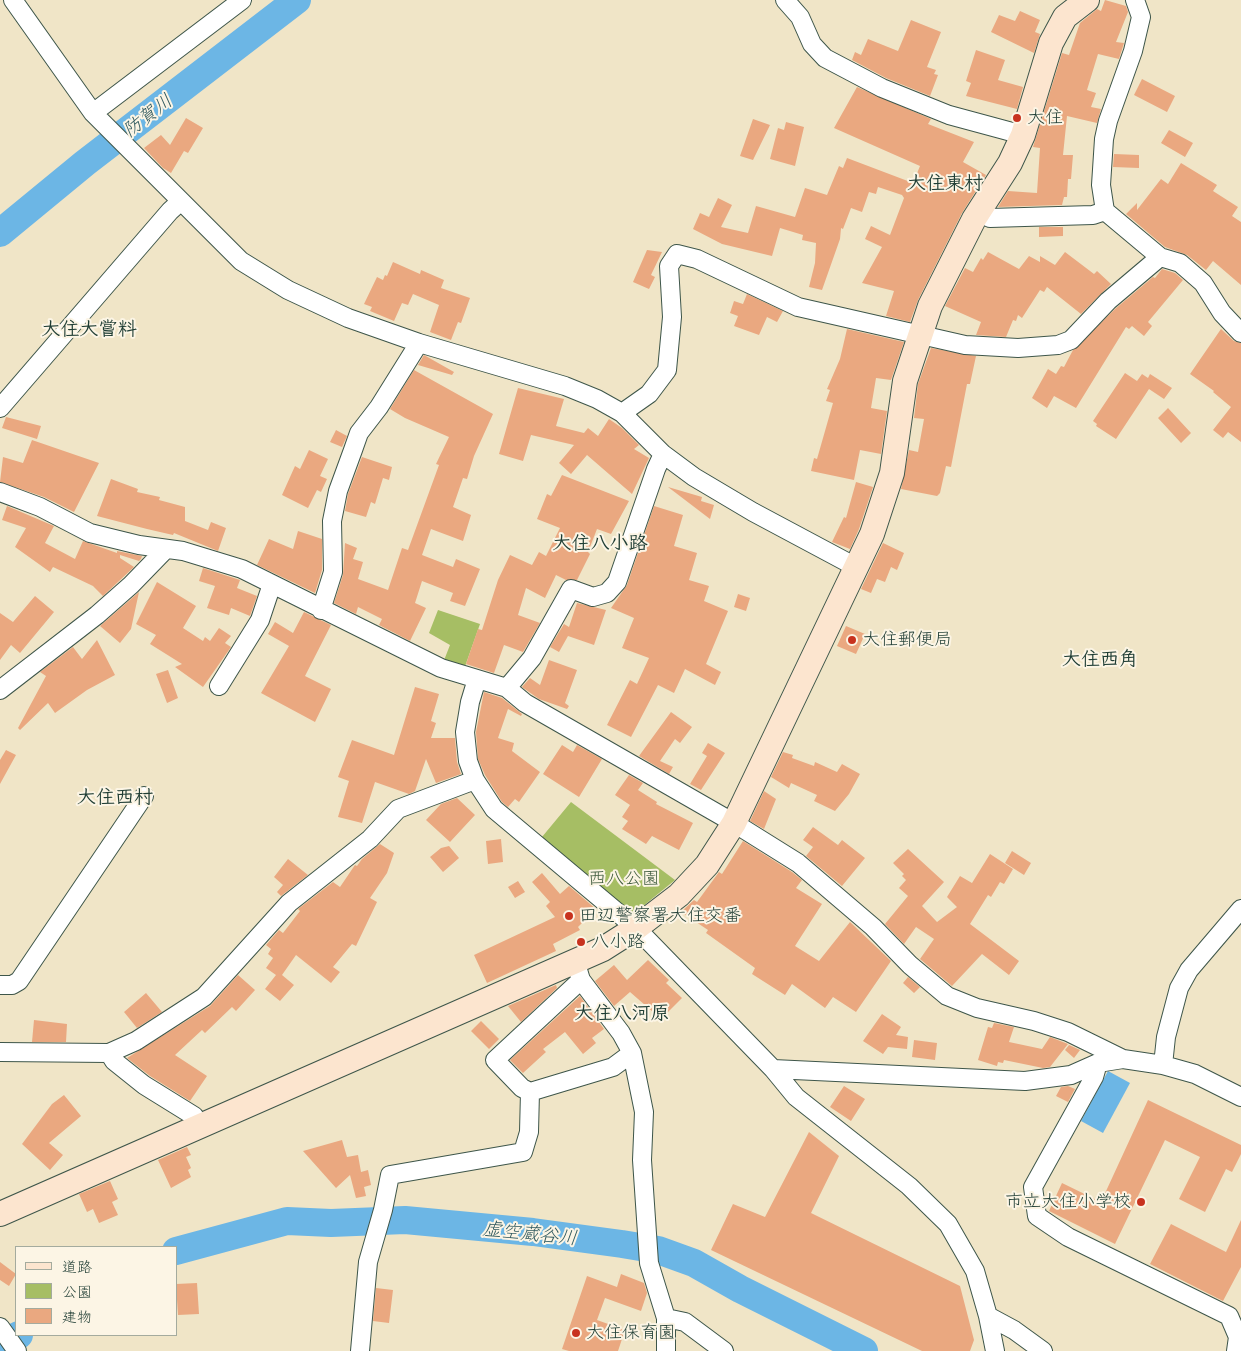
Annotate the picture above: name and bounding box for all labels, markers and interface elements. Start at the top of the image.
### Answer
water label: 防賀川 [119,89,177,143]
place label: 大住 [1027,107,1063,129]
marker: 大住 [1011,112,1023,124]
district label: 大住東村 [907,173,983,195]
district label: 大住大嘗料 [42,319,136,341]
district label: 大住八小路 [553,533,647,555]
place label: 大住郵便局 [862,629,952,651]
marker: 大住郵便局 [846,634,858,646]
district label: 大住西角 [1062,649,1138,671]
district label: 大住西村 [77,787,153,809]
park label: 西八公園 [588,868,660,890]
place label: 田辺警察署大住交番 [579,905,741,927]
marker: 田辺警察署大住交番 [563,910,575,922]
place label: 八小路 [591,931,645,953]
marker: 八小路 [575,936,587,948]
district label: 大住八河原 [575,1003,669,1025]
place label: 市立大住小学校 [1005,1191,1131,1213]
marker: 市立大住小学校 [1135,1196,1147,1208]
water label: 虚空蔵谷川 [482,1218,578,1250]
legend [15,1246,178,1336]
text: 道路 [62,1257,92,1276]
text: 公園 [62,1282,92,1301]
text: 建物 [62,1307,92,1326]
place label: 大住保育園 [586,1322,676,1344]
marker: 大住保育園 [570,1327,582,1339]

